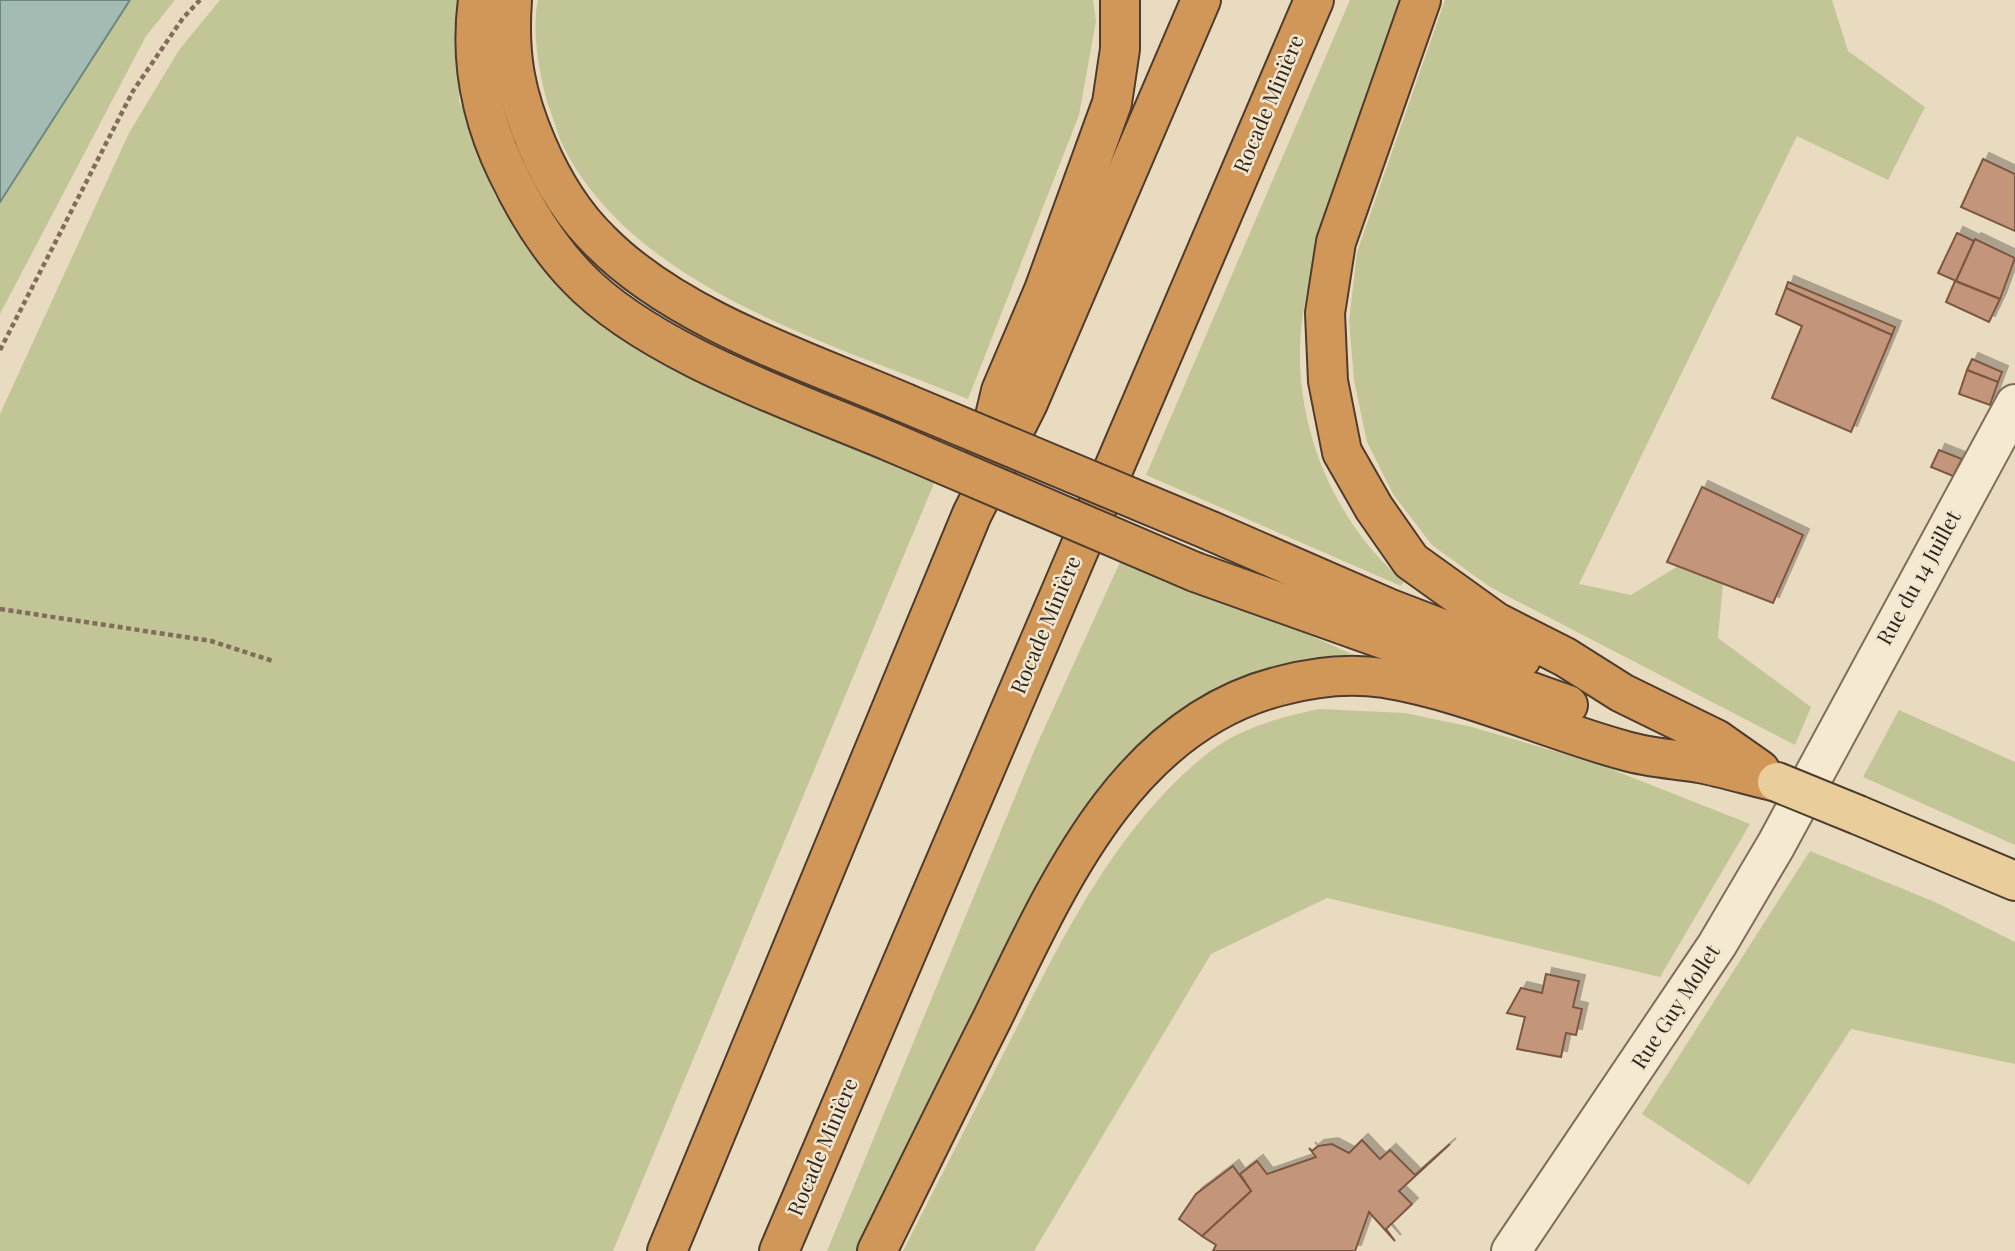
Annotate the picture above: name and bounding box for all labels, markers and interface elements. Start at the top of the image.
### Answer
street label: Rocade Minière [1226,30,1309,176]
street label: Rue du 14 Juillet [1869,504,1966,649]
street label: Rocade Minière [1003,551,1086,697]
street label: Rue Guy Mollet [1624,938,1725,1073]
street label: Rocade Minière [780,1073,863,1219]

